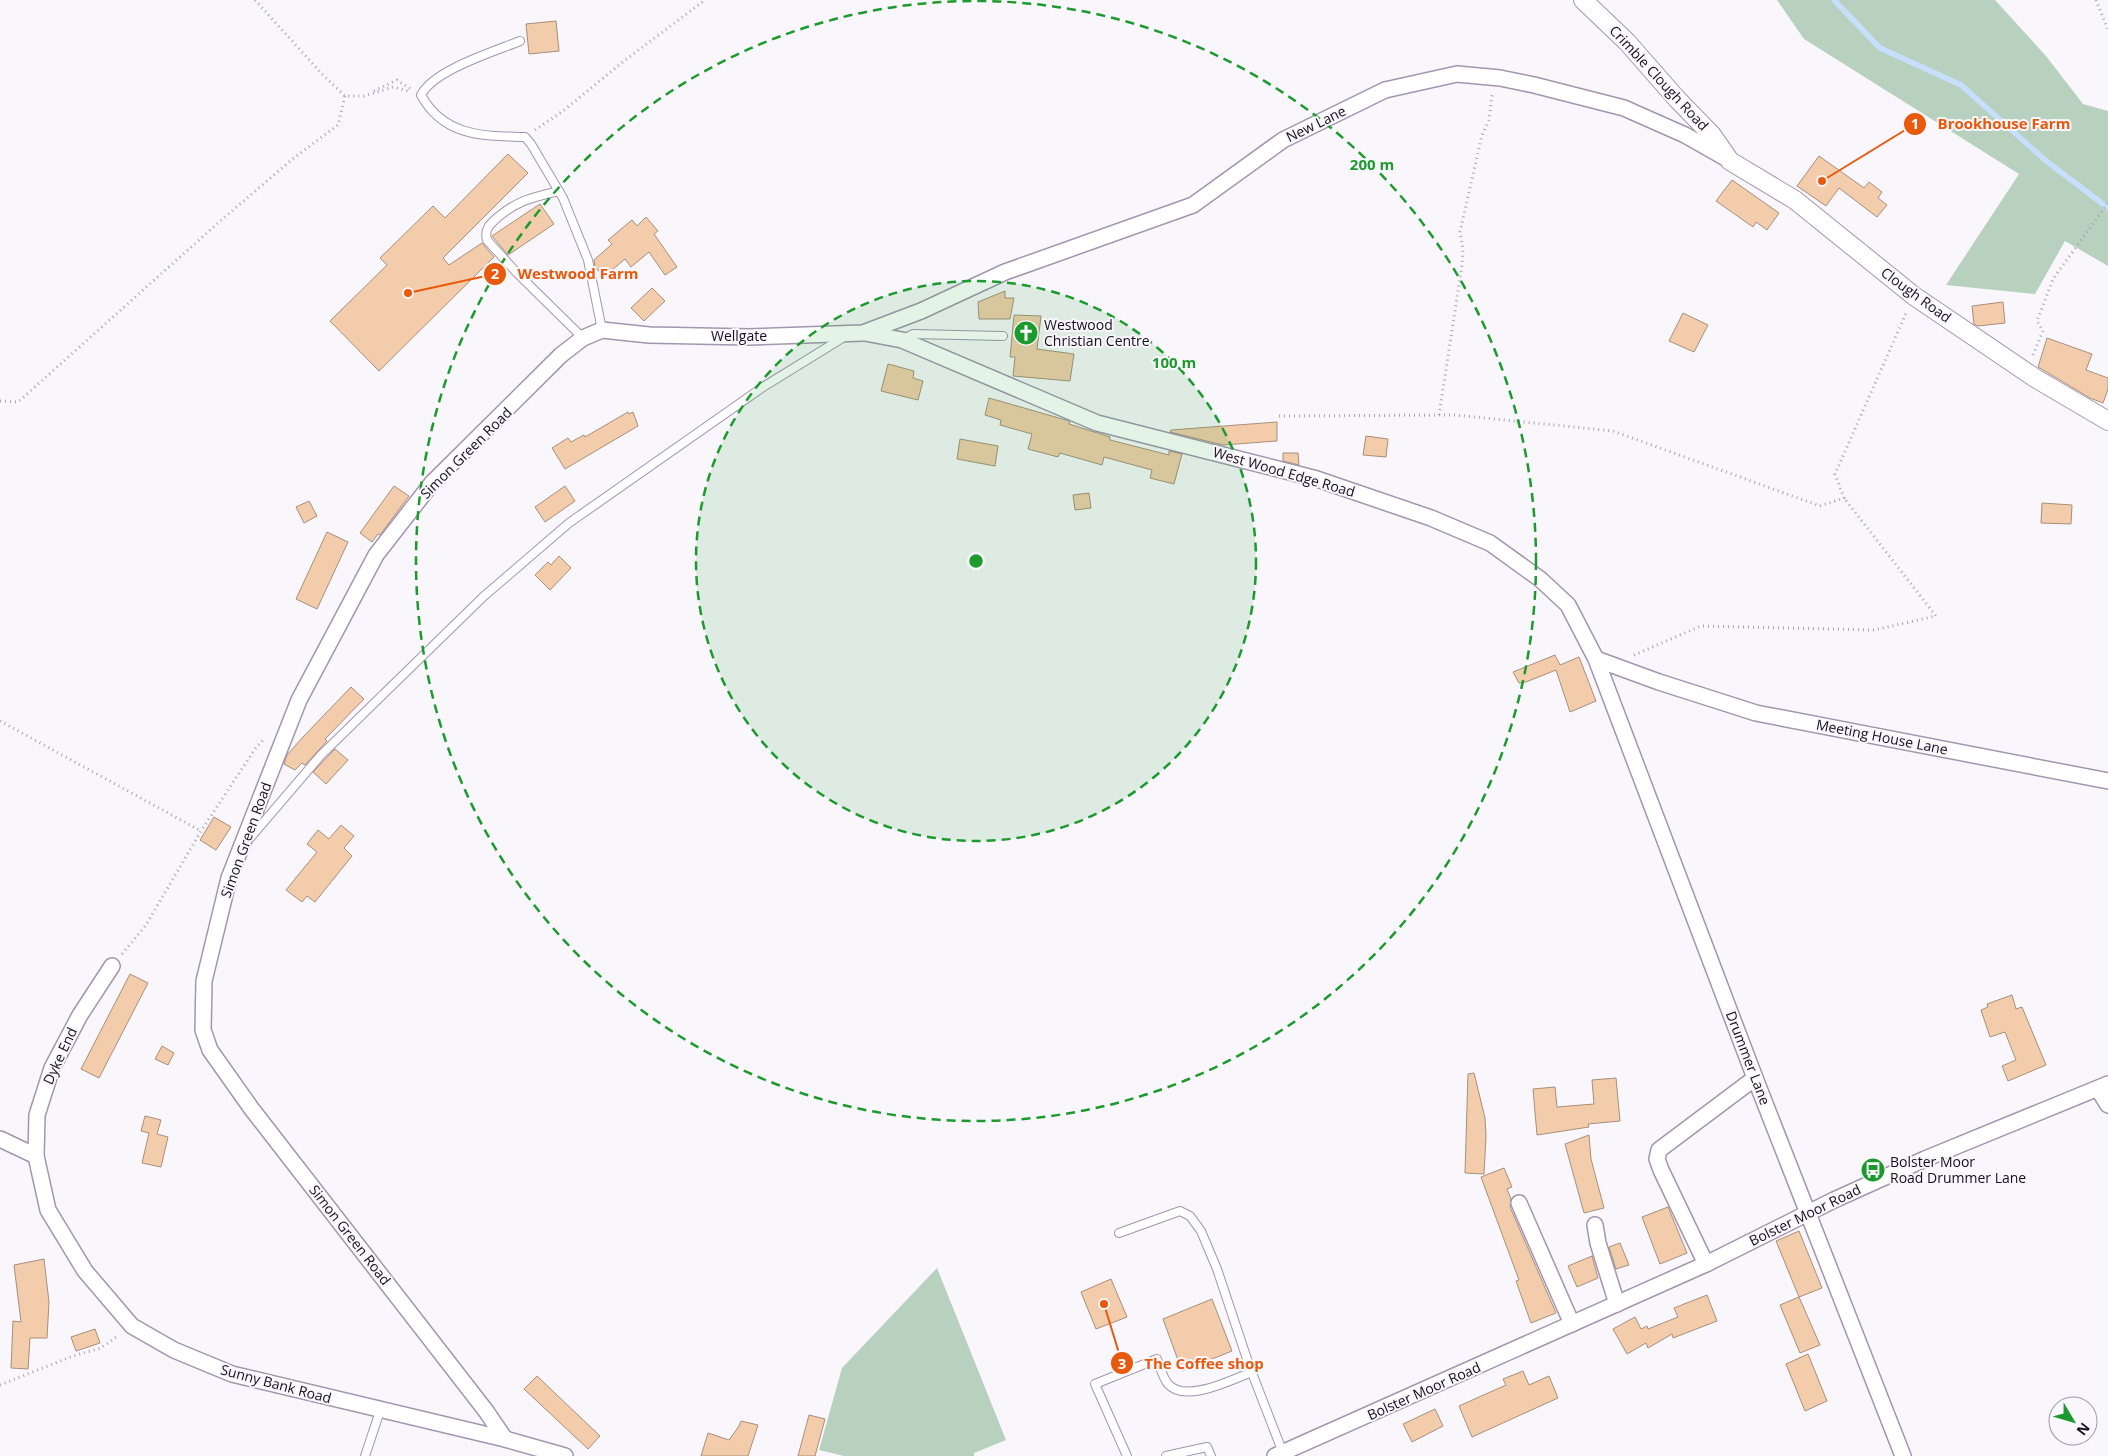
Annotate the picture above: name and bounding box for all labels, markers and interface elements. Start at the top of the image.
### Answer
street label: Crimble Clough Road [1606,21,1713,134]
street label: New Lane [1283,101,1349,146]
callout: Brookhouse Farm [1902,109,2080,139]
text: 1 [1911,113,1919,133]
text: Brookhouse Farm [1938,113,2070,133]
text: 200 m [1350,154,1394,174]
callout: Westwood Farm [483,259,649,289]
text: 2 [491,263,500,283]
text: Westwood Farm [518,263,638,283]
street label: Clough Road [1877,263,1955,327]
place label: Westwood Christian Centre [1044,315,1150,350]
church icon: Westwood Christian Centre [1013,320,1039,346]
street label: Wellgate [711,326,767,345]
text: 100 m [1152,352,1196,372]
street label: Simon Green Road [416,403,516,503]
street label: West Wood Edge Road [1211,442,1357,501]
centre of rings [967,552,985,570]
street label: Meeting House Lane [1815,714,1950,759]
street label: Simon Green Road [216,779,275,900]
street label: Drummer Lane [1722,1008,1775,1108]
street label: Dyke End [38,1024,81,1087]
place label: Bolster Moor Road Drummer Lane [1890,1152,2026,1187]
bus stop icon: Bolster Moor Road Drummer Lane [1860,1157,1886,1183]
street label: Bolster Moor Road [1746,1179,1864,1250]
street label: Simon Green Road [305,1181,395,1289]
callout: The Coffee shop [1109,1348,1274,1378]
text: 3 [1118,1353,1126,1373]
text: The Coffee shop [1144,1353,1264,1373]
street label: Bolster Moor Road [1364,1357,1483,1424]
street label: Sunny Bank Road [219,1360,334,1407]
north arrow [2048,1396,2098,1446]
text: N [2073,1419,2095,1440]

